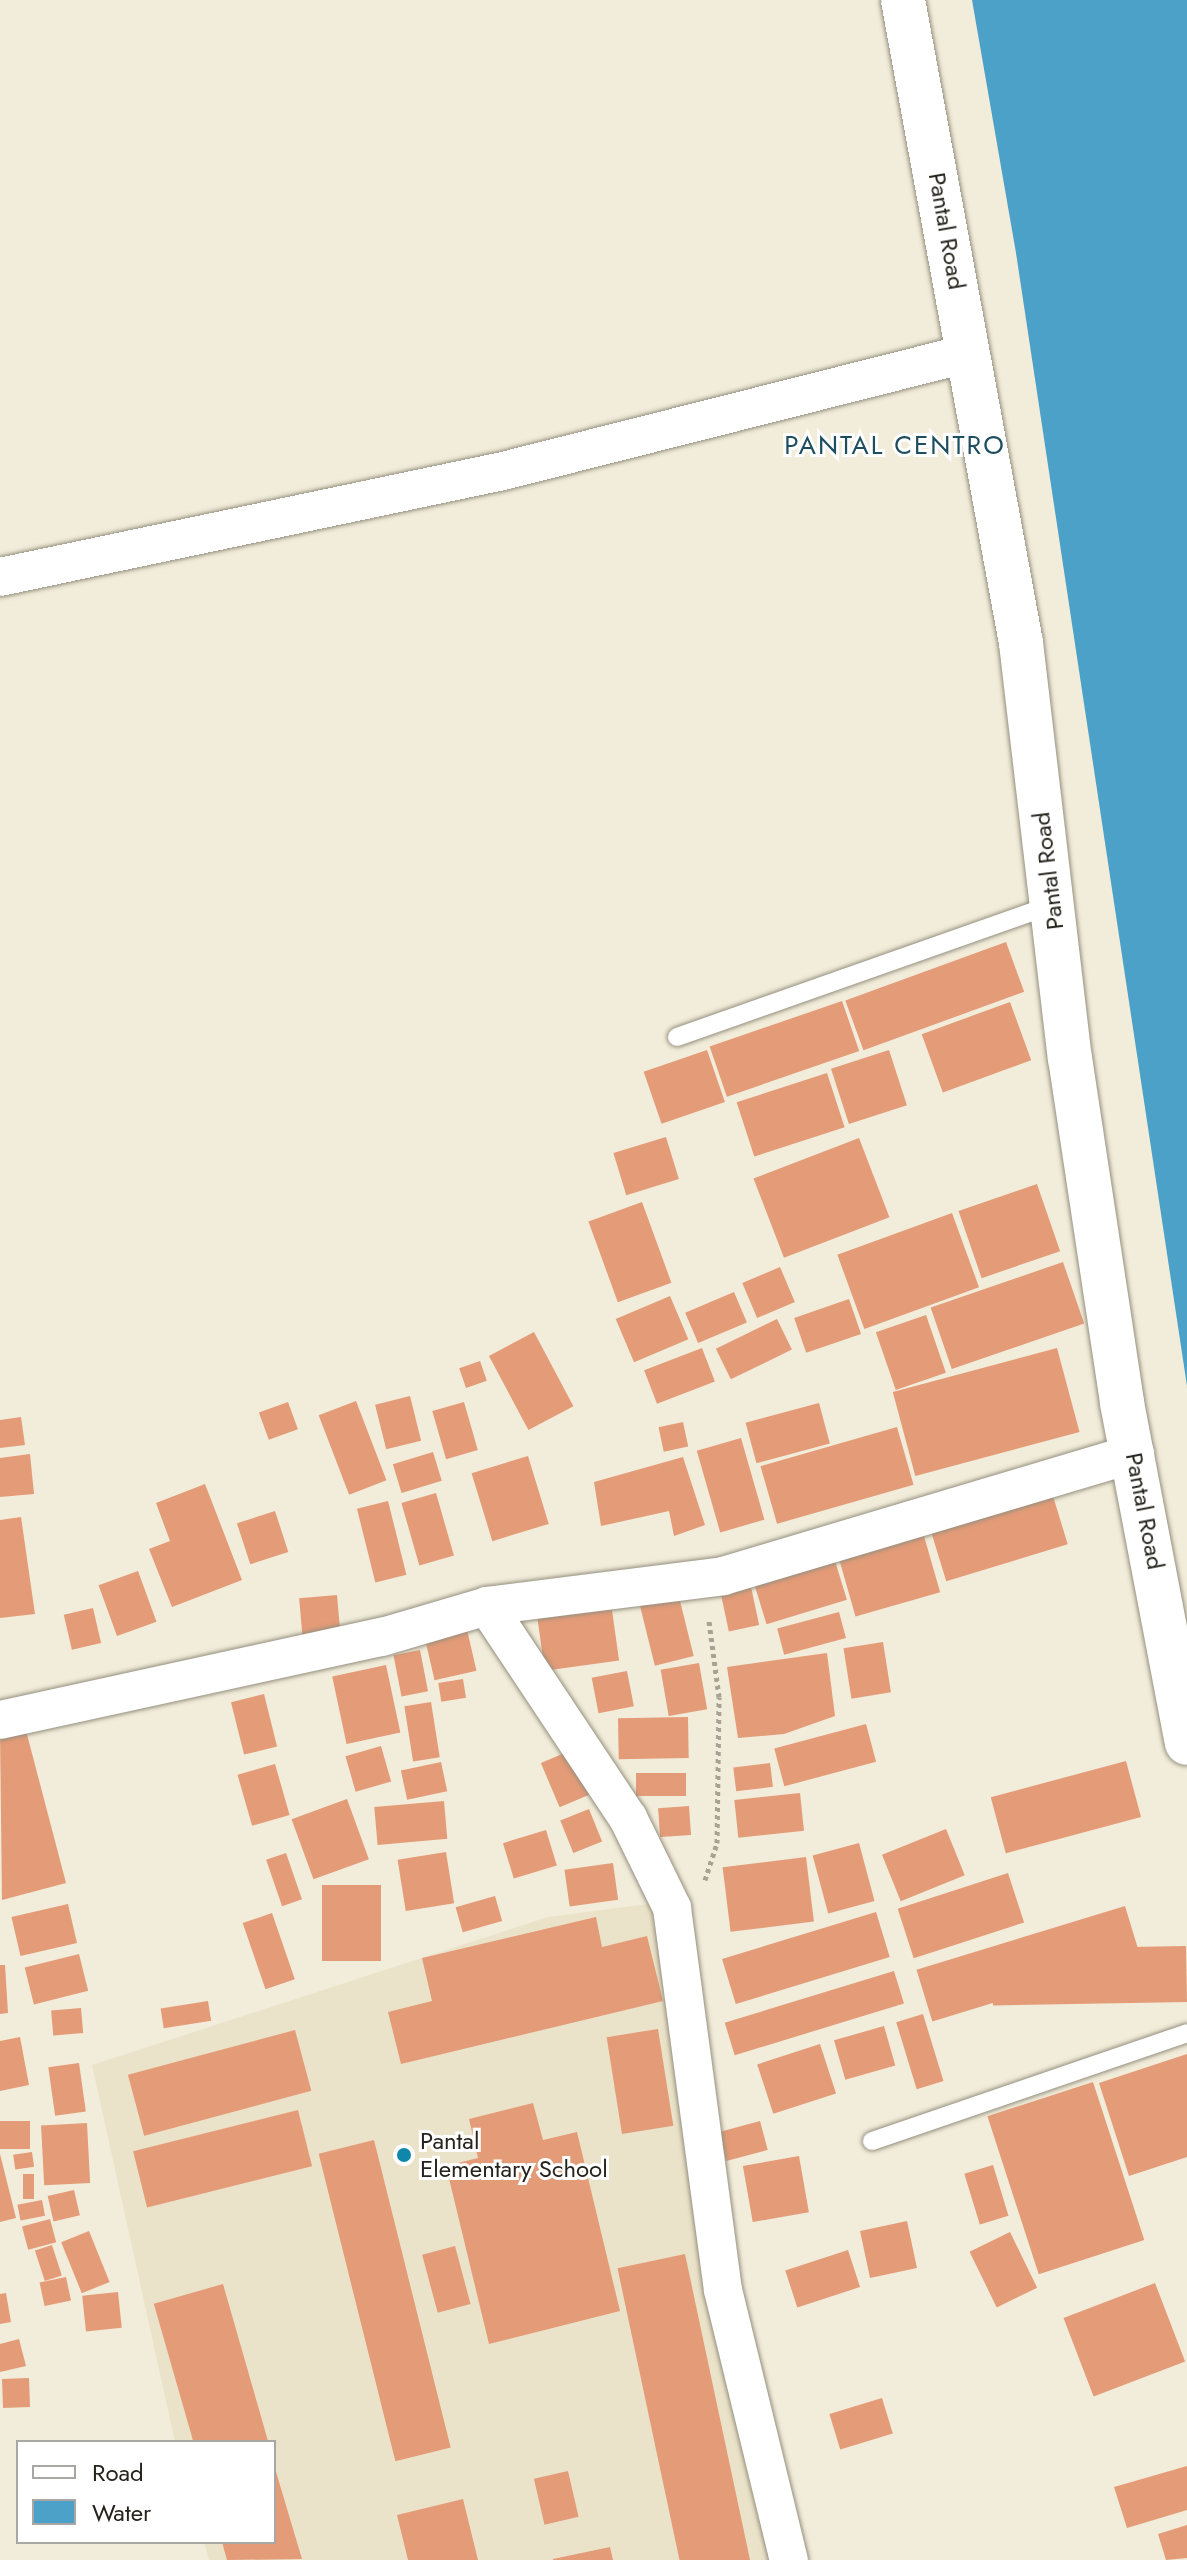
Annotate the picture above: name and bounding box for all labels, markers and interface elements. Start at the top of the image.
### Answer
street label: Pantal Road [923,170,971,292]
district label: PANTAL CENTRO [784,430,1006,462]
street label: Pantal Road [1026,811,1070,931]
street label: Pantal Road [1120,1450,1170,1572]
place label: Pantal Elementary School [420,2127,608,2183]
marker: Pantal Elementary School [395,2146,413,2164]
legend [16,2440,276,2544]
text: Road [92,2455,144,2490]
text: Water [92,2495,151,2530]

